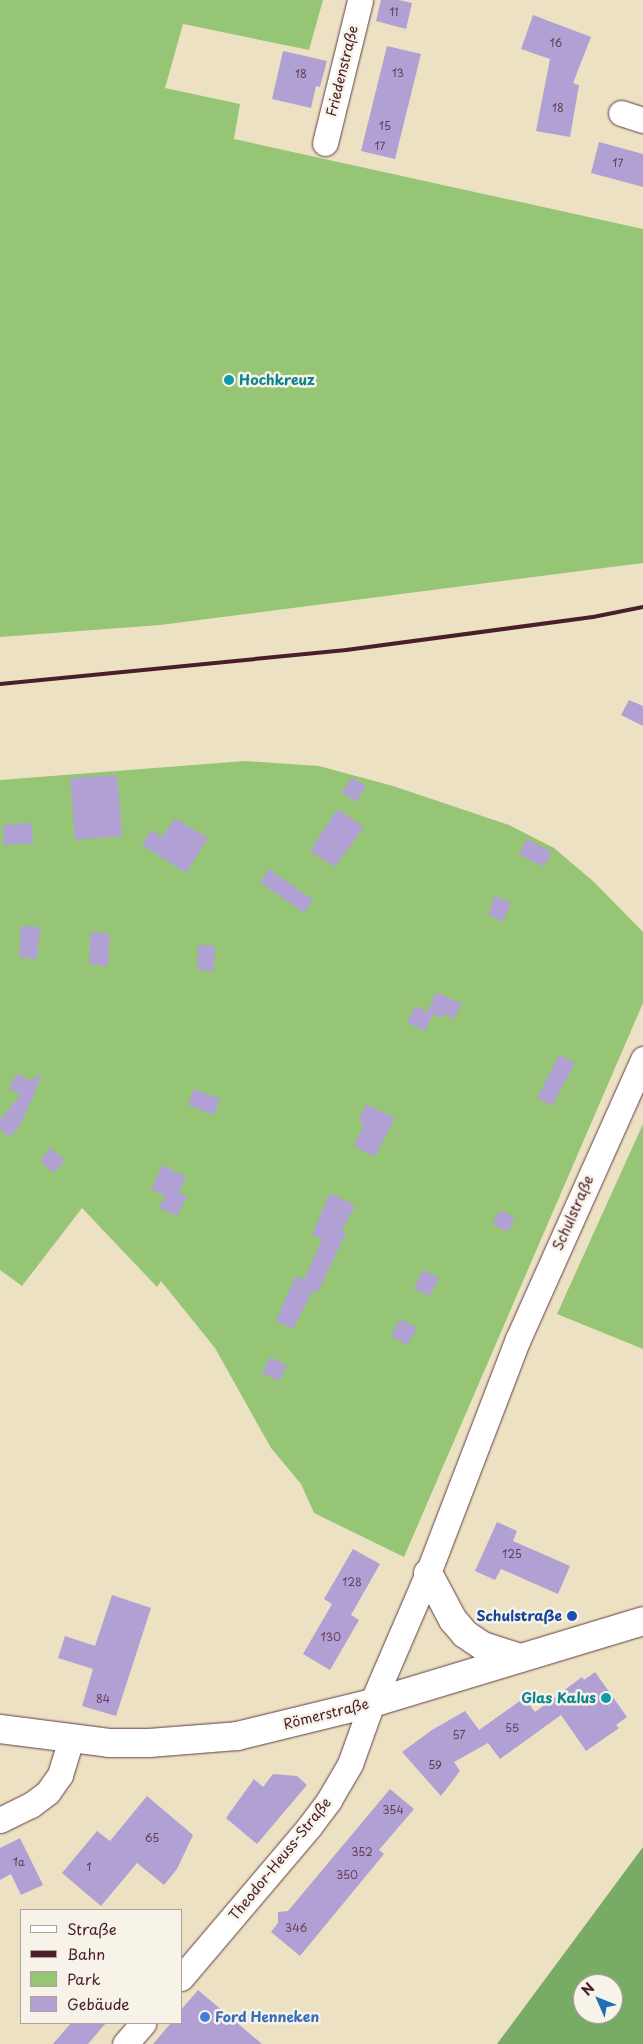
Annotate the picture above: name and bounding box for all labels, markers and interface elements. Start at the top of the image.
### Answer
house number: 11 [389,5,399,19]
street label: Friedenstraße [323,24,361,118]
house number: 16 [550,36,562,50]
house number: 13 [392,66,404,80]
house number: 18 [295,67,307,81]
house number: 18 [552,101,564,115]
house number: 15 [379,119,391,133]
house number: 17 [375,139,385,153]
house number: 17 [613,156,623,170]
place label: Hochkreuz [239,372,315,388]
marker: Hochkreuz [223,374,235,386]
street label: Schulstraße [549,1173,597,1253]
house number: 125 [502,1547,522,1561]
house number: 128 [342,1575,362,1589]
place label: Schulstraße [476,1608,562,1624]
marker: Schulstraße [566,1610,578,1622]
house number: 130 [321,1630,341,1644]
place label: Glas Kalus [521,1690,596,1706]
house number: 84 [96,1692,110,1706]
marker: Glas Kalus [600,1692,612,1704]
street label: Römerstraße [282,1695,370,1733]
house number: 55 [505,1721,519,1735]
house number: 57 [452,1728,466,1742]
house number: 59 [428,1758,442,1772]
street label: Theodor-Heuss-Straße [225,1794,335,1924]
house number: 354 [382,1803,404,1817]
house number: 65 [145,1831,159,1845]
house number: 352 [351,1845,373,1859]
house number: 1a [13,1855,25,1869]
house number: 1 [87,1860,91,1874]
house number: 350 [336,1868,358,1882]
legend [20,1909,182,2024]
text: Straße [67,1917,117,1940]
house number: 346 [285,1921,307,1935]
text: Bahn [67,1942,105,1965]
text: Park [67,1967,101,1990]
north arrow [573,1974,623,2024]
text: N [576,1978,599,2000]
text: Gebäude [67,1992,129,2015]
place label: Ford Henneken [215,2009,320,2025]
marker: Ford Henneken [199,2011,211,2023]

